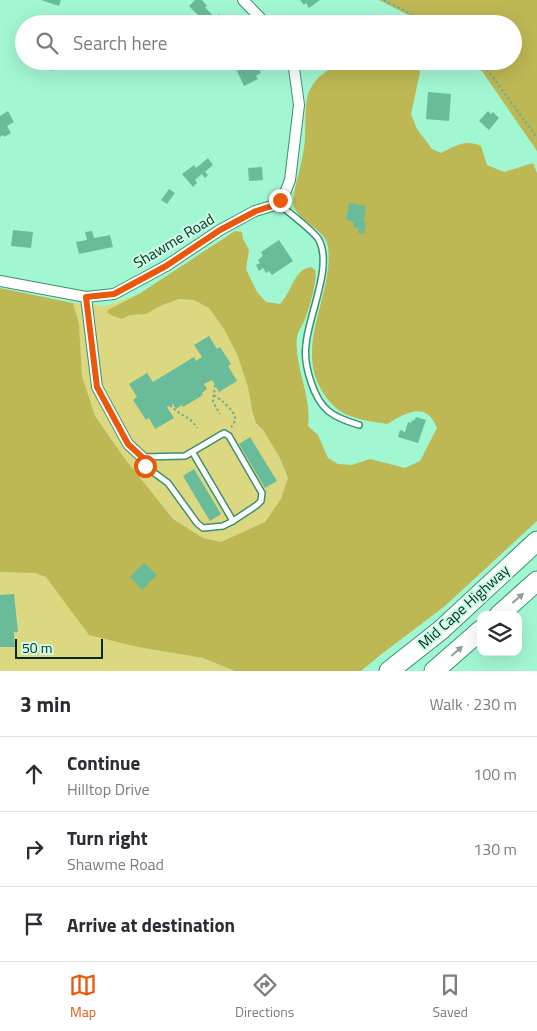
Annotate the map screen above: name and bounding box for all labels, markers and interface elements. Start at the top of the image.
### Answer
search box [15,15,522,70]
text: Search here [73,28,167,57]
icon: search [33,29,61,57]
route end [269,189,292,212]
street label: Shawme Road [129,207,219,274]
route start [134,455,157,478]
street label: Mid Cape Highway [413,559,515,654]
one-way arrow [512,593,524,604]
map controls [477,611,522,656]
button: layers [477,611,522,656]
scale bar [15,636,102,659]
text: 50 m [22,637,52,658]
one-way arrow [451,645,463,657]
text: 3 min [20,688,71,720]
text: Walk · 230 m [429,692,517,716]
text: Continue [67,748,140,777]
icon: ahead [20,760,48,788]
text: 100 m [473,762,517,786]
text: Hilltop Drive [67,777,150,801]
text: Turn right [67,823,148,852]
icon: right [20,835,48,863]
text: 130 m [473,837,517,861]
text: Shawme Road [67,852,164,876]
icon: arrive [20,910,48,938]
text: Arrive at destination [67,910,235,939]
tab: Map [69,971,97,1022]
tab: Directions [235,971,294,1022]
tab: Saved [432,971,468,1022]

